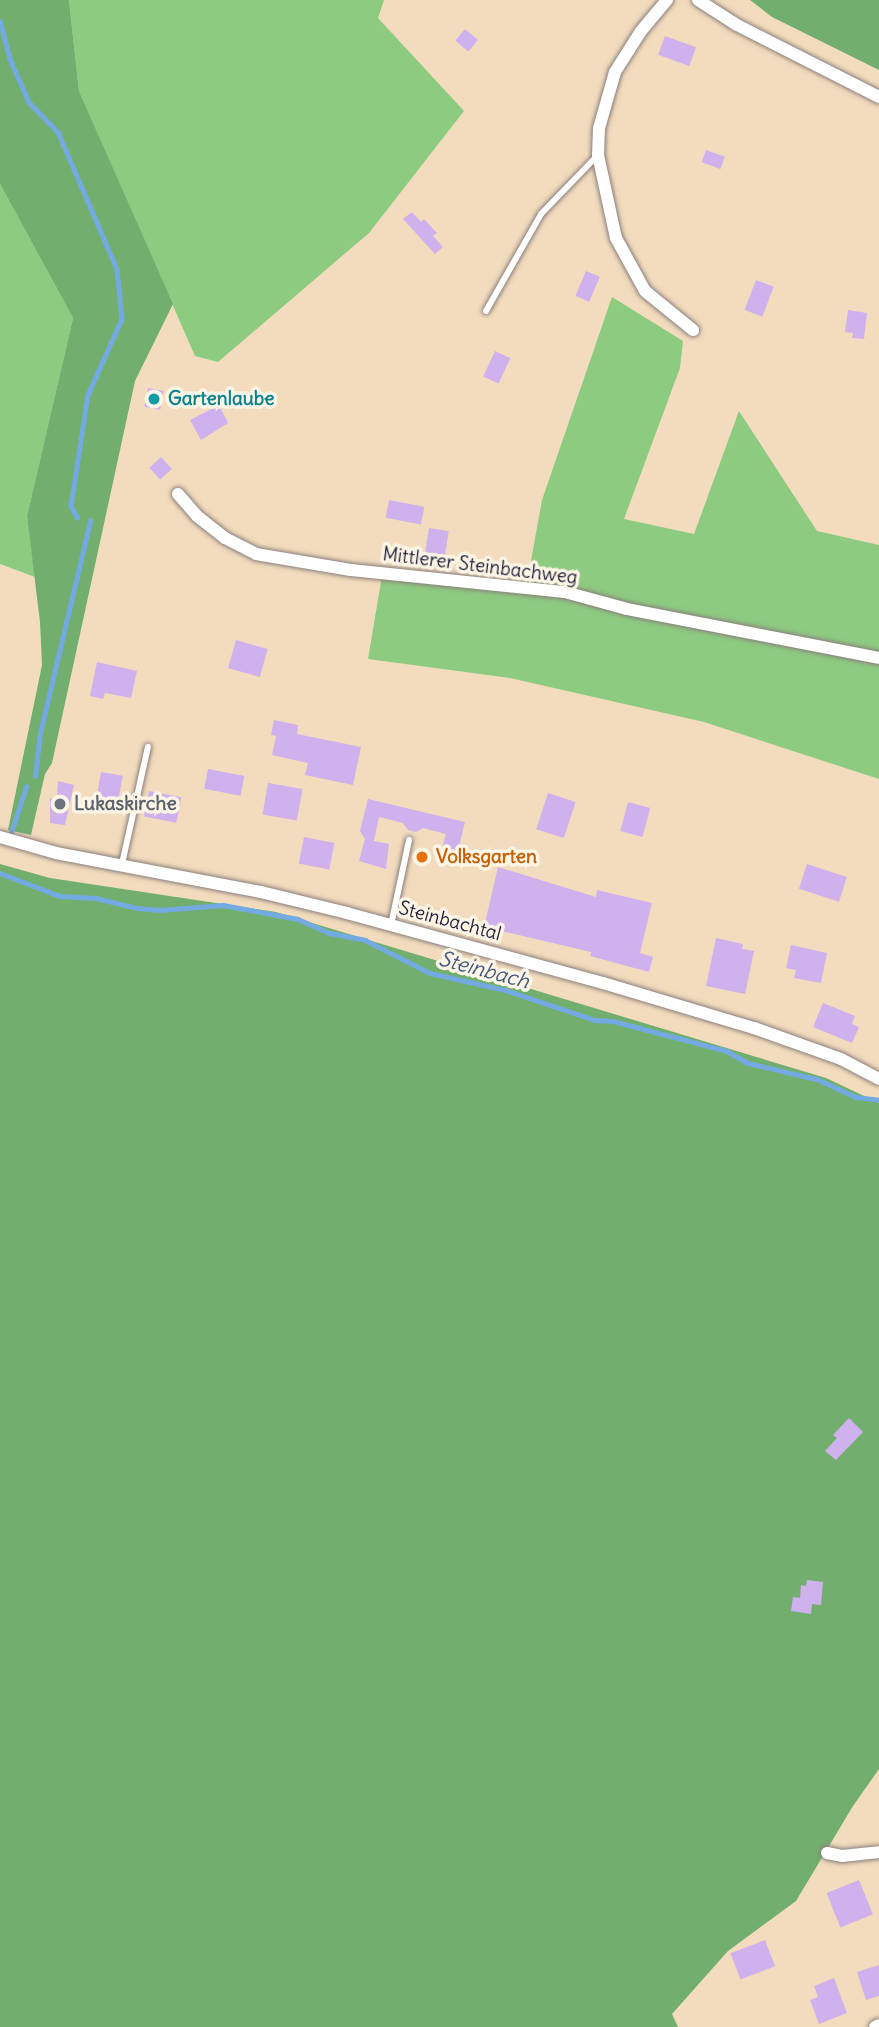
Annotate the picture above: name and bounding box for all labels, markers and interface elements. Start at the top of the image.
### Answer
place label: Gartenlaube [168,388,275,410]
marker: Gartenlaube [146,391,162,407]
street label: Mittlerer Steinbachweg [381,543,579,589]
place label: Lukaskirche [74,793,177,815]
marker: Lukaskirche [52,796,68,812]
place label: Volksgarten [436,846,537,868]
marker: Volksgarten [414,849,430,865]
street label: Steinbachtal [396,896,504,946]
water label: Steinbach [436,946,532,994]

